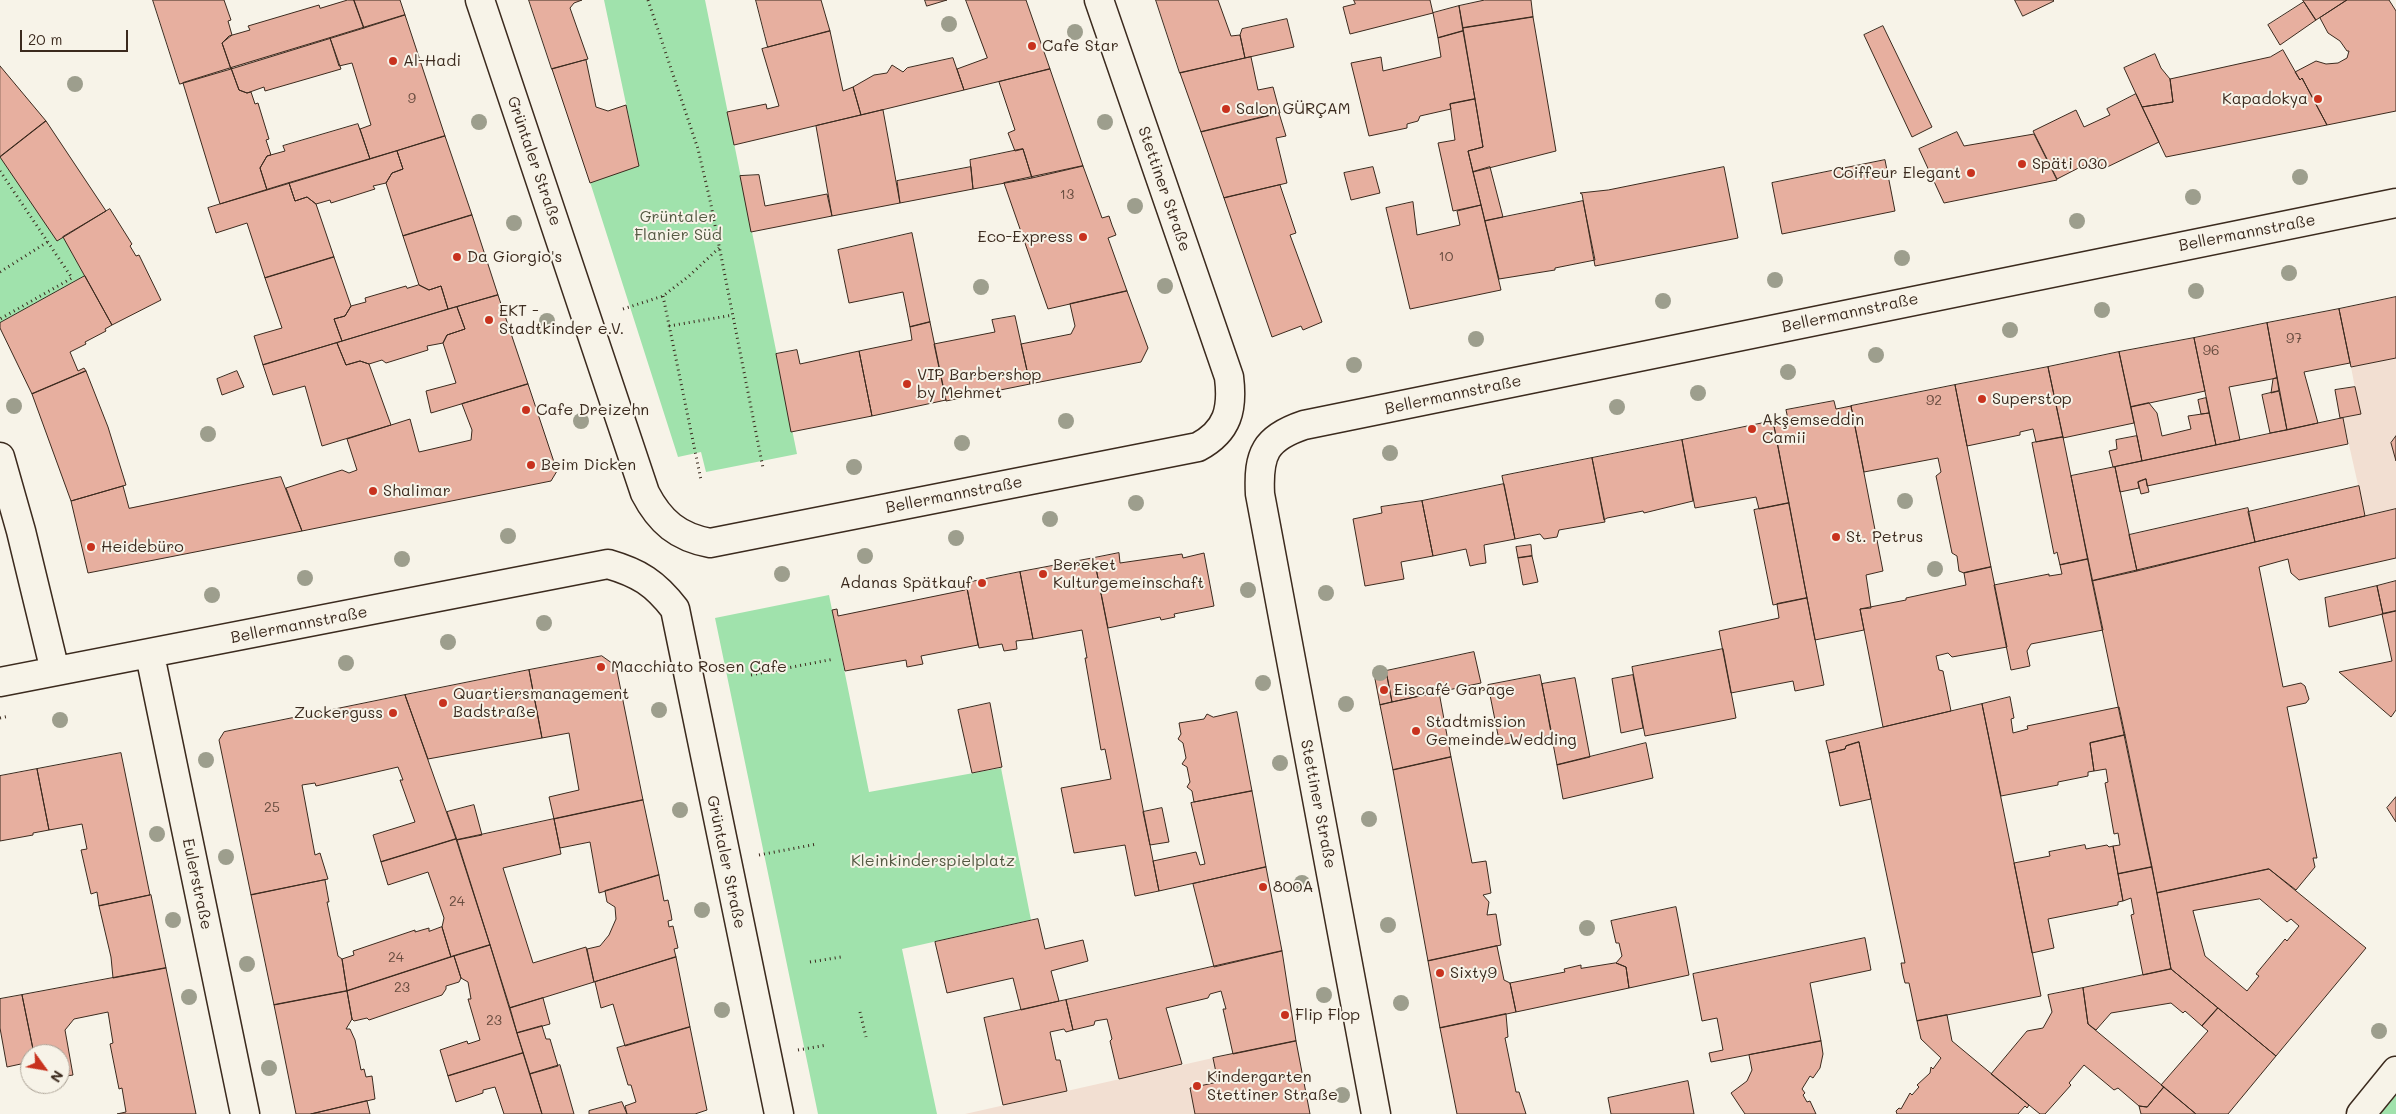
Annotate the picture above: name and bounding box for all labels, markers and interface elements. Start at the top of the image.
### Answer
scale bar [22,20,130,52]
text: 20 m [28,29,62,49]
place label: Cafe Star [1042,36,1119,56]
marker: Cafe Star [1026,40,1038,52]
place label: Al-Hadi [403,51,461,71]
marker: Al-Hadi [387,55,399,67]
place label: Kapadokya [2222,89,2308,109]
house number: 9 [408,91,416,107]
marker: Kapadokya [2312,93,2324,105]
street label: Grüntaler Straße [503,94,565,228]
place label: Salon GÜRÇAM [1236,99,1350,119]
marker: Salon GÜRÇAM [1220,103,1232,115]
street label: Stettiner Straße [1134,124,1194,254]
place label: Späti 030 [2032,154,2107,174]
marker: Späti 030 [2016,158,2028,170]
place label: Coiffeur Elegant [1833,163,1961,183]
marker: Coiffeur Elegant [1965,167,1977,179]
house number: 13 [1060,187,1074,203]
park label: Grüntaler Flanier Süd [634,207,722,245]
street label: Bellermannstraße [2177,210,2317,256]
place label: Eco-Express [978,227,1073,247]
marker: Eco-Express [1077,231,1089,243]
place label: Da Giorgio's [467,247,562,267]
house number: 10 [1439,249,1453,265]
marker: Da Giorgio's [451,251,463,263]
street label: Bellermannstraße [1780,289,1920,337]
place label: EKT - Stadtkinder e.V. [499,301,624,339]
marker: EKT - Stadtkinder e.V. [483,314,495,326]
house number: 97 [2286,331,2302,347]
house number: 96 [2203,343,2219,359]
place label: VIP Barbershop by Mehmet [917,365,1041,403]
street label: Bellermannstraße [1383,371,1523,419]
marker: VIP Barbershop by Mehmet [901,378,913,390]
place label: Superstop [1992,389,2072,409]
house number: 92 [1926,393,1942,409]
marker: Superstop [1976,393,1988,405]
place label: Cafe Dreizehn [536,400,649,420]
marker: Cafe Dreizehn [520,404,532,416]
place label: Akşemseddin Camii [1762,410,1864,448]
marker: Akşemseddin Camii [1746,423,1758,435]
place label: Beim Dicken [541,455,636,475]
marker: Beim Dicken [525,459,537,471]
street label: Bellermannstraße [884,472,1024,518]
place label: Shalimar [383,481,451,501]
marker: Shalimar [367,485,379,497]
place label: St. Petrus [1846,527,1923,547]
marker: St. Petrus [1830,531,1842,543]
place label: Heidebüro [101,537,184,557]
marker: Heidebüro [85,541,97,553]
place label: Bereket Kulturgemeinschaft [1053,555,1204,593]
marker: Bereket Kulturgemeinschaft [1037,568,1049,580]
place label: Adanas Spätkauf [840,573,972,593]
marker: Adanas Spätkauf [976,577,988,589]
street label: Bellermannstraße [229,602,369,648]
place label: Macchiato Rosen Cafe [611,657,787,677]
marker: Macchiato Rosen Cafe [595,661,607,673]
place label: Eiscafé Garage [1394,680,1515,700]
place label: Quartiersmanagement Badstraße [453,684,629,722]
marker: Eiscafé Garage [1378,684,1390,696]
marker: Quartiersmanagement Badstraße [437,697,449,709]
place label: Zuckerguss [294,703,383,723]
marker: Zuckerguss [387,707,399,719]
place label: Stadtmission Gemeinde Wedding [1426,712,1577,750]
marker: Stadtmission Gemeinde Wedding [1410,725,1422,737]
street label: Stettiner Straße [1296,738,1340,870]
street label: Grüntaler Straße [703,794,749,930]
house number: 25 [264,800,280,816]
street label: Eulerstraße [178,837,216,931]
park label: Kleinkinderspielplatz [851,851,1015,871]
place label: 800A [1273,877,1313,897]
marker: 800A [1257,881,1269,893]
house number: 24 [449,894,465,910]
house number: 24 [388,950,404,966]
place label: Sixty9 [1450,963,1497,983]
marker: Sixty9 [1434,967,1446,979]
house number: 23 [394,980,410,996]
place label: Flip Flop [1295,1005,1360,1025]
marker: Flip Flop [1279,1009,1291,1021]
house number: 23 [486,1013,502,1029]
north arrow [20,1044,70,1094]
text: N [46,1067,68,1086]
place label: Kindergarten Stettiner Straße [1207,1067,1338,1105]
marker: Kindergarten Stettiner Straße [1191,1080,1203,1092]

